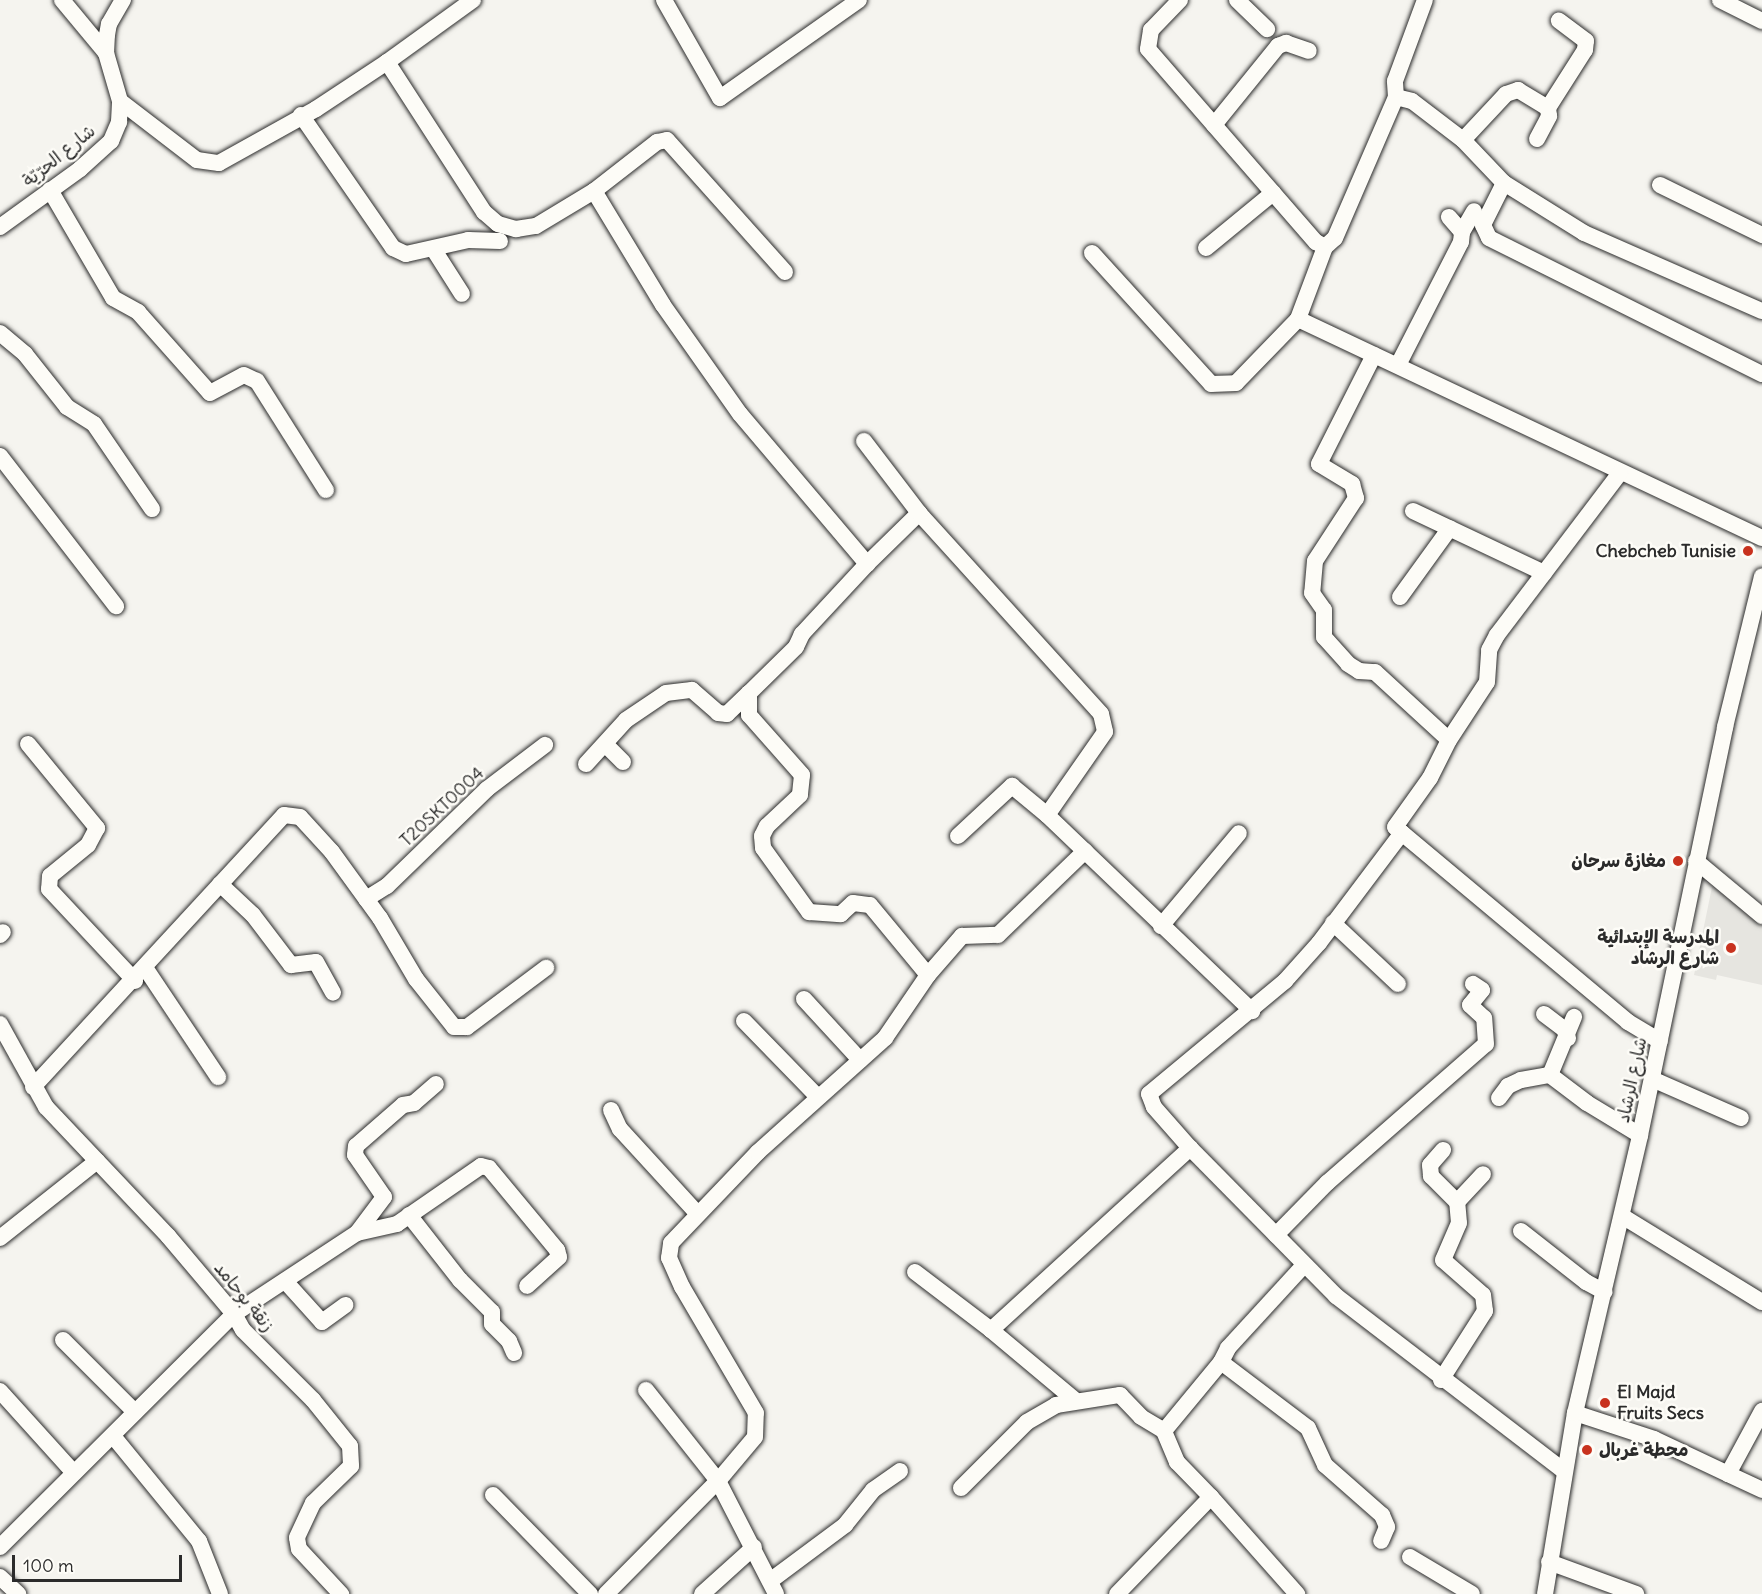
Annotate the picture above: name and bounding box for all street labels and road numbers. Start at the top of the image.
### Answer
street label: شارع الحرّيّة [18,120,100,192]
street label: T20SKT0004 [395,763,489,851]
street label: شارع الرشاد [1612,1035,1652,1125]
street label: زنقة بوحامد [209,1258,279,1336]

